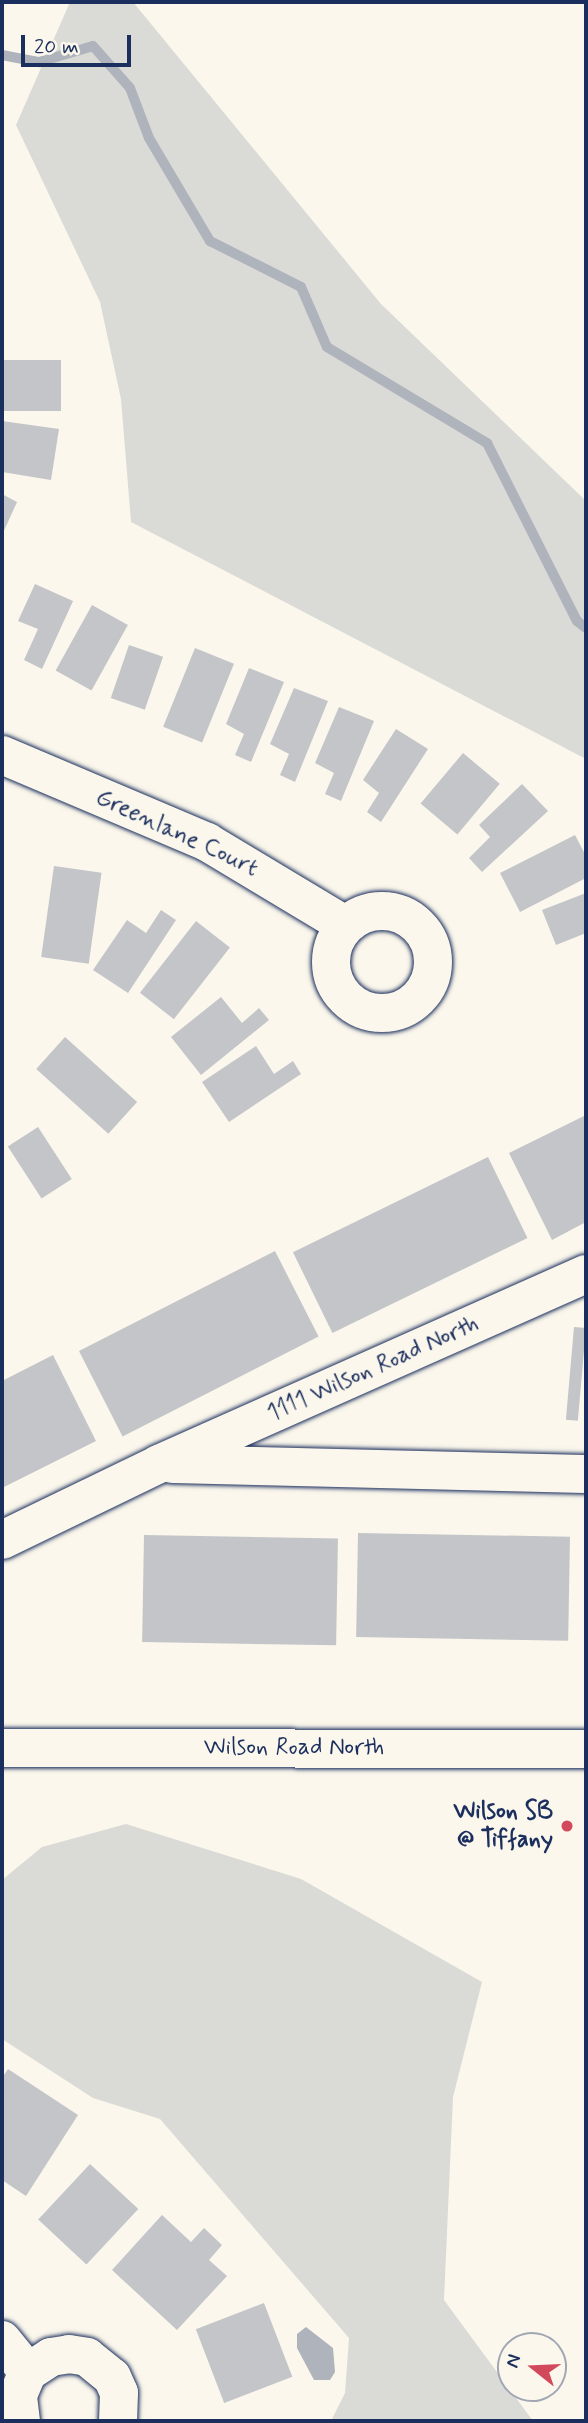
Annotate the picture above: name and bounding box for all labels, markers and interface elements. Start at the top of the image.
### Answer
scale bar [24,21,135,65]
text: 20 m [34,33,79,61]
street label: Greenlane Court [91,783,263,883]
street label: 1111 Wilson Road North [263,1309,483,1429]
street label: Wilson Road North [203,1734,385,1762]
place label: Wilson SB @ Tiffany [454,1798,553,1854]
marker: Wilson SB @ Tiffany [559,1818,575,1834]
north arrow [497,2332,567,2402]
text: N [500,2351,527,2371]

